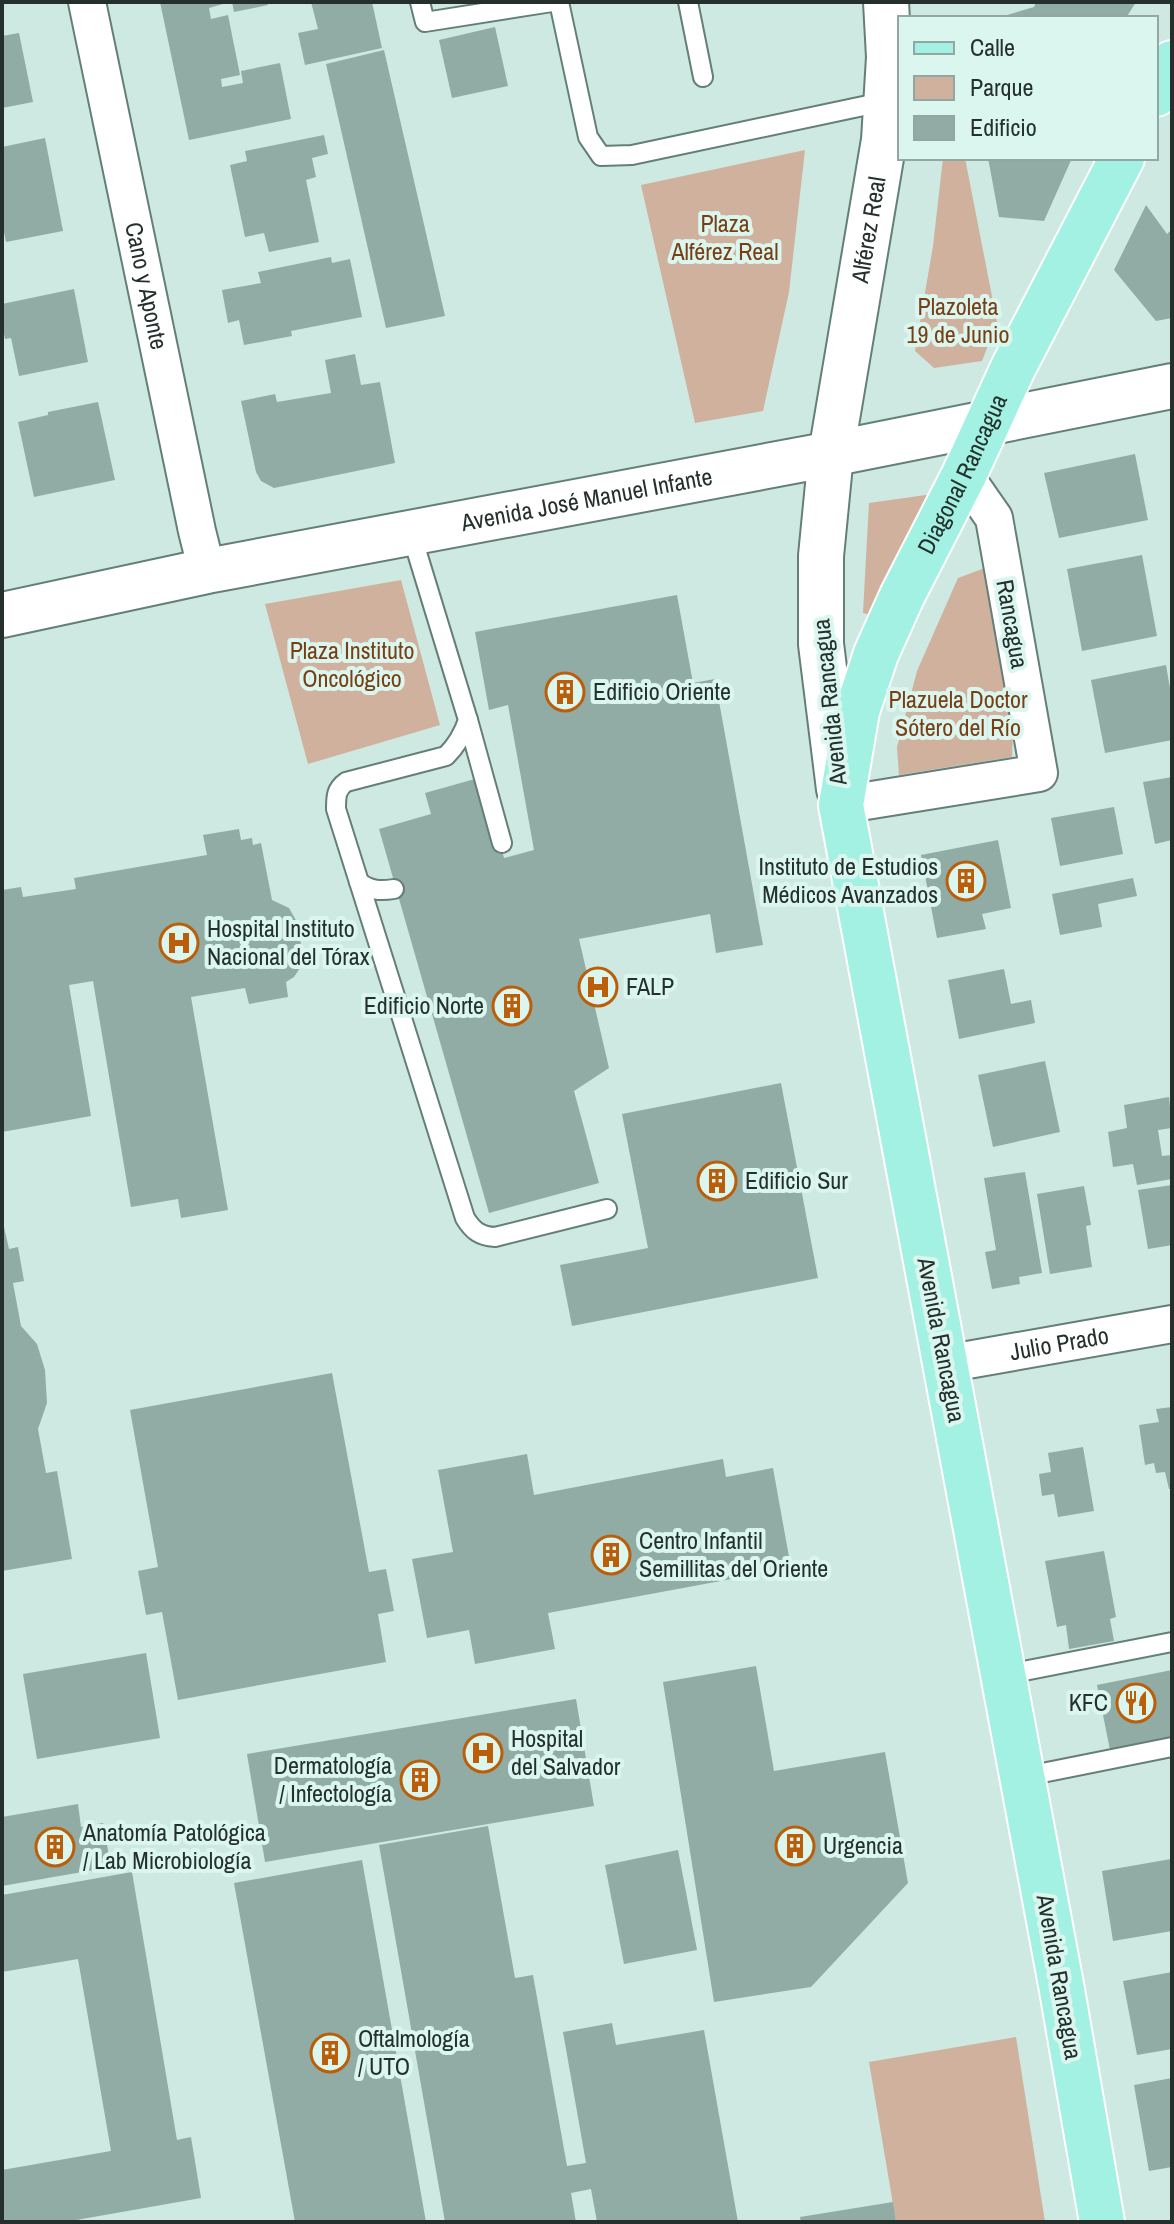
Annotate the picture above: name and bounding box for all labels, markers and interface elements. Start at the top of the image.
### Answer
legend [898,16,1158,160]
text: Calle [970,31,1015,63]
text: Parque [970,71,1033,103]
text: Edificio [970,111,1037,143]
street label: Alférez Real [843,174,893,286]
park label: Plaza Alférez Real [670,207,779,267]
street label: Cano y Aponte [118,219,176,352]
park label: Plazoleta 19 de Junio [907,290,1009,350]
street label: Diagonal Rancagua [909,389,1014,559]
street label: Avenida José Manuel Infante [457,460,715,538]
street label: Rancagua [989,577,1037,671]
street label: Avenida Rancagua [804,617,854,788]
park label: Plaza Instituto Oncológico [290,634,414,694]
building icon: Edificio Oriente [544,671,586,713]
place label: Edificio Oriente [593,675,731,707]
park label: Plazuela Doctor Sótero del Río [889,683,1028,743]
place label: Instituto de Estudios Médicos Avanzados [759,850,938,910]
building icon: Instituto de Estudios Médicos Avanzados [945,860,987,902]
place label: Hospital Instituto Nacional del Tórax [207,912,370,972]
hospital icon: Hospital Instituto Nacional del Tórax [158,922,200,964]
hospital icon: FALP [577,966,619,1008]
place label: FALP [626,970,674,1002]
building icon: Edificio Norte [491,985,533,1027]
place label: Edificio Norte [364,989,484,1021]
building icon: Edificio Sur [696,1160,738,1202]
place label: Edificio Sur [745,1164,848,1196]
street label: Avenida Rancagua [910,1254,974,1425]
street label: Julio Prado [1007,1318,1111,1367]
place label: Centro Infantil Semillitas del Oriente [639,1524,828,1584]
building icon: Centro Infantil Semillitas del Oriente [590,1534,632,1576]
restaurant icon: KFC [1115,1682,1157,1724]
place label: KFC [1069,1686,1108,1718]
place label: Hospital del Salvador [511,1722,621,1782]
hospital icon: Hospital del Salvador [462,1732,504,1774]
place label: Dermatología / Infectología [274,1749,392,1809]
building icon: Dermatología / Infectología [399,1759,441,1801]
place label: Anatomía Patológica / Lab Microbiología [82,1816,266,1876]
building icon: Urgencia [774,1825,816,1867]
building icon: Anatomía Patológica / Lab Microbiología [34,1826,76,1868]
place label: Urgencia [823,1829,903,1861]
street label: Avenida Rancagua [1030,1891,1090,2062]
place label: Oftalmología / UTO [358,2022,470,2082]
building icon: Oftalmología / UTO [309,2032,351,2074]

